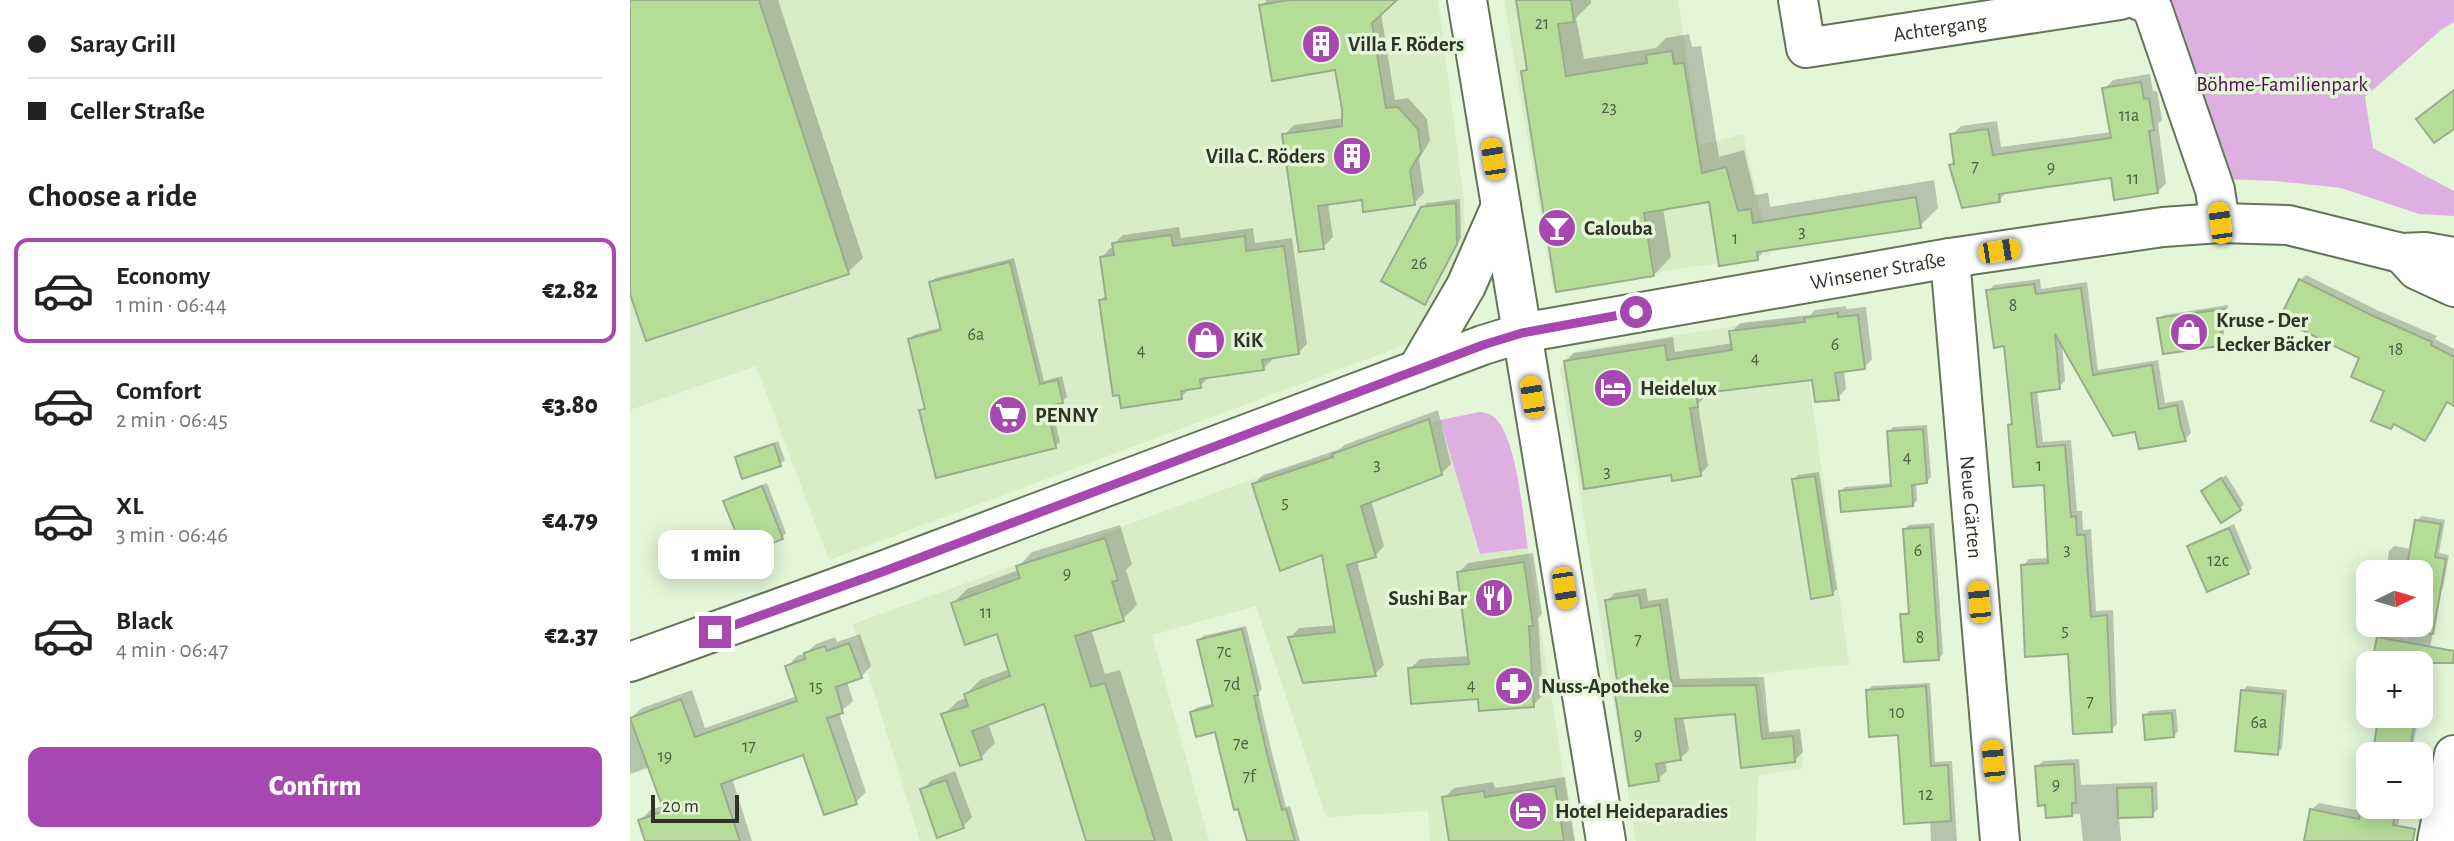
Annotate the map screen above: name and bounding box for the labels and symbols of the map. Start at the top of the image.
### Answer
street label: Achtergang [1892,10,1989,46]
house number: 21 [1535,15,1549,33]
building icon: Villa F. Röders [1300,23,1342,65]
place label: Villa F. Röders [1348,34,1464,55]
park label: Böhme-Familienpark [2196,74,2368,95]
house number: 23 [1601,99,1617,117]
house number: 11a [2119,107,2139,125]
building icon: Villa C. Röders [1331,135,1373,177]
car [1480,137,1507,181]
place label: Villa C. Röders [1206,146,1325,167]
house number: 7 [1971,158,1979,176]
house number: 9 [2047,159,2055,177]
house number: 11 [2127,170,2139,188]
car [2207,201,2234,245]
bar icon: Calouba [1536,207,1578,249]
place label: Calouba [1584,218,1653,239]
house number: 3 [1798,223,1806,241]
house number: 1 [1732,230,1738,248]
car [1977,237,2022,265]
street label: Winsener Straße [1808,249,1947,293]
house number: 26 [1411,255,1427,273]
route start [1620,296,1652,328]
house number: 8 [2009,297,2017,315]
place label: Kruse - Der Lecker Bäcker [2216,310,2332,355]
shop icon: Kruse - Der Lecker Bäcker [2168,311,2210,353]
shop icon: KiK [1185,319,1227,361]
house number: 6a [968,326,984,344]
place label: KiK [1233,330,1264,351]
house number: 6 [1831,336,1839,354]
house number: 18 [2389,341,2403,359]
house number: 4 [1137,342,1146,360]
house number: 4 [1751,350,1760,368]
hotel icon: Heidelux [1592,367,1634,409]
car [1519,375,1546,419]
place label: Heidelux [1640,378,1717,399]
supermarket icon: PENNY [987,394,1029,436]
place label: PENNY [1035,405,1098,426]
house number: 4 [1903,449,1912,467]
street label: Neue Gärten [1956,455,1986,559]
house number: 3 [1373,456,1381,474]
house number: 1 [2036,457,2042,475]
house number: 3 [1603,463,1611,481]
house number: 5 [1281,494,1289,512]
callout: 1 min [657,530,773,580]
house number: 3 [2063,541,2071,559]
house number: 6 [1914,542,1922,560]
house number: 12c [2207,552,2229,570]
north arrow [2356,560,2432,637]
house number: 9 [1063,565,1071,583]
car [1551,566,1578,610]
restaurant icon: Sushi Bar [1473,577,1515,619]
car [1967,580,1992,624]
place label: Sushi Bar [1388,588,1468,609]
house number: 11 [980,604,992,622]
route end [699,616,731,648]
house number: 5 [2061,622,2069,640]
house number: 8 [1916,629,1924,647]
house number: 7 [1634,631,1642,649]
house number: 7c [1217,643,1231,661]
pharmacy icon: Nuss-Apotheke [1493,665,1535,707]
house number: 7d [1224,676,1240,694]
place label: Nuss-Apotheke [1541,676,1670,697]
house number: 4 [1467,677,1476,695]
house number: 15 [809,678,823,696]
house number: 7 [2086,693,2094,711]
house number: 10 [1889,704,1905,722]
house number: 6a [2251,714,2267,732]
house number: 9 [1634,726,1642,744]
house number: 7e [1233,735,1249,753]
house number: 17 [742,738,756,756]
car [1981,739,2006,783]
house number: 19 [658,748,672,766]
house number: 7f [1243,768,1257,786]
house number: 9 [2052,776,2060,794]
house number: 12 [1919,786,1933,804]
hotel icon: Hotel Heideparadies [1507,790,1549,832]
scale bar [651,792,738,824]
place label: Hotel Heideparadies [1555,801,1728,822]

